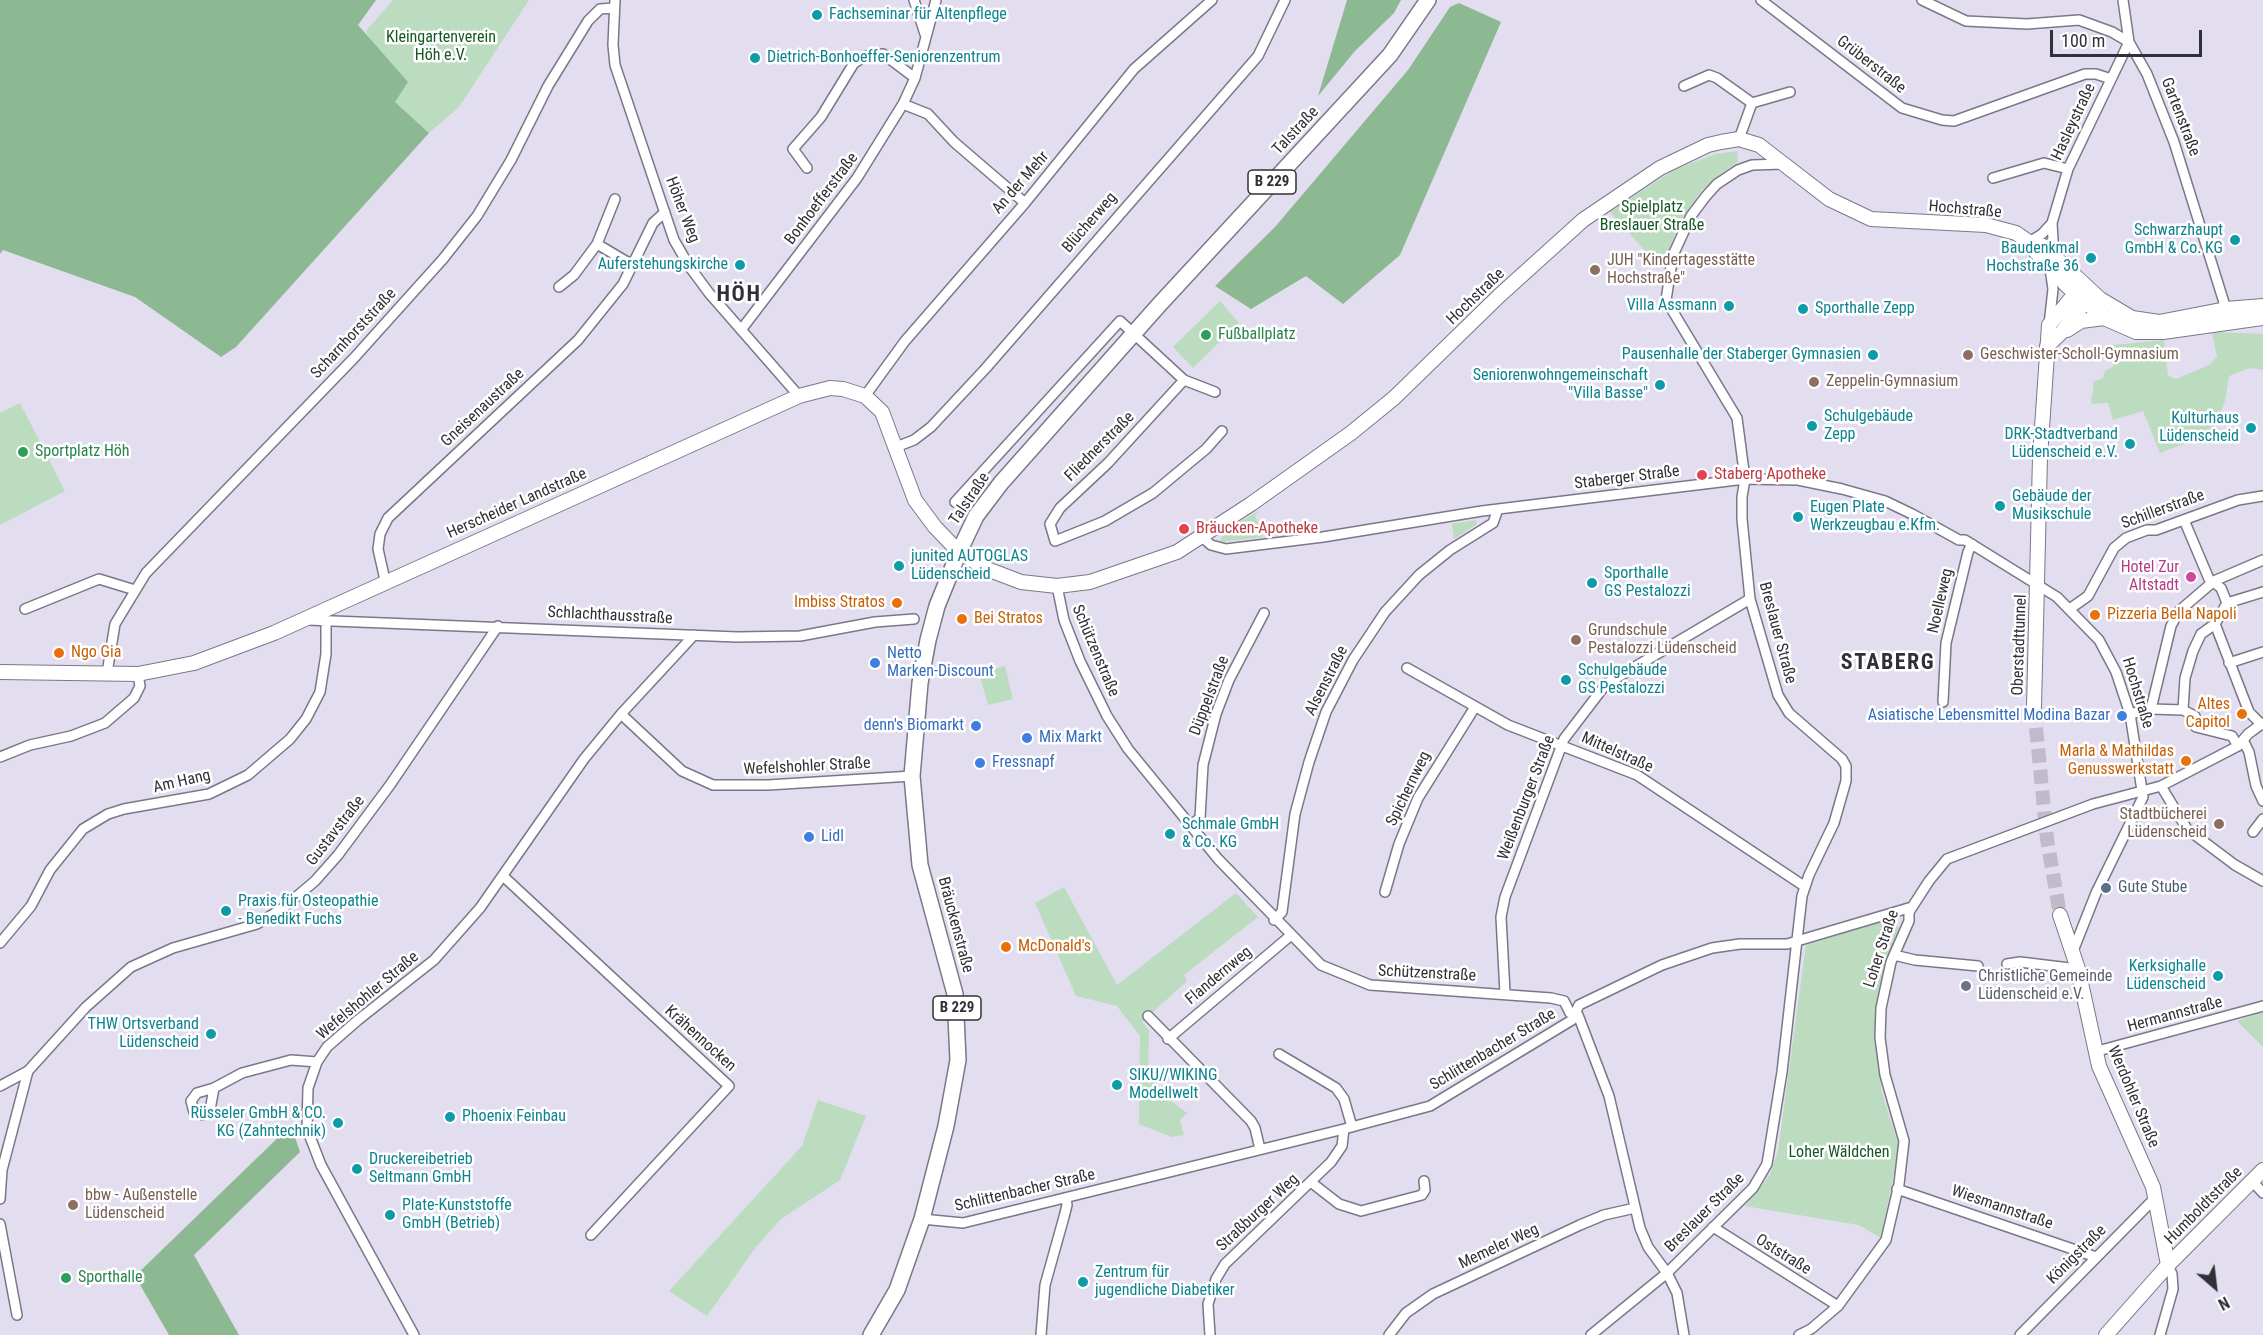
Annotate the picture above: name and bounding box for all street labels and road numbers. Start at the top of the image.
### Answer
street label: Grüberstraße [1833,32,1909,98]
street label: Gartenstraße [2156,75,2204,159]
street label: Hasleystraße [2048,80,2100,164]
street label: Talstraße [1269,103,1323,159]
street label: An der Mehr [989,148,1053,218]
street label: Bonhoefferstraße [781,149,863,249]
road number: B 229 [1248,170,1296,194]
street label: Höher Weg [661,174,703,246]
street label: Blücherweg [1059,189,1121,257]
street label: Hochstraße [1928,197,2002,223]
street label: Hochstraße [1443,265,1509,329]
street label: Scharnhorststraße [307,285,401,383]
street label: Gneisenaustraße [438,365,528,451]
street label: Fliednerstraße [1061,408,1139,486]
street label: Staberger Straße [1573,462,1681,494]
street label: Herscheider Landstraße [444,465,590,543]
street label: Talstraße [946,469,994,529]
street label: Schillerstraße [2119,486,2207,534]
street label: Noelleweg [1924,567,1958,635]
street label: Breslauer Straße [1754,580,1800,686]
street label: Oberstadttunnel [2009,594,2031,696]
street label: Schützenstraße [1067,602,1123,700]
street label: Schlachthausstraße [547,603,673,629]
street label: Alsenstraße [1301,643,1353,719]
street label: Düppelstraße [1186,653,1234,739]
street label: Hochstraße [2117,655,2157,731]
street label: Mittelstraße [1578,729,1656,777]
street label: Weißenburger Straße [1494,733,1560,863]
street label: Spichernweg [1383,748,1435,830]
street label: Wefelshohler Straße [743,754,871,780]
street label: Am Hang [152,766,212,798]
street label: Gustavstraße [303,792,369,870]
street label: Bräuckenstraße [933,875,977,975]
street label: Loher Straße [1860,908,1904,990]
street label: Flandernweg [1182,943,1256,1009]
street label: Wefelshohler Straße [313,948,423,1044]
street label: Schützenstraße [1377,962,1477,986]
street label: Hermannstraße [2125,993,2225,1037]
road number: B 229 [933,996,981,1020]
street label: Krähennocken [660,1002,740,1076]
street label: Schlittenbacher Straße [1427,1005,1559,1095]
street label: Werdohler Straße [2103,1043,2163,1151]
street label: Humboldtstraße [2161,1163,2247,1249]
street label: Schlittenbacher Straße [953,1166,1097,1216]
street label: Breslauer Straße [1661,1169,1749,1257]
street label: Straßburger Weg [1213,1170,1303,1256]
street label: Wiesmannstraße [1949,1182,2055,1234]
street label: Memeler Weg [1456,1220,1542,1274]
street label: Königstraße [2043,1221,2111,1289]
street label: Oststraße [1752,1230,1814,1280]

